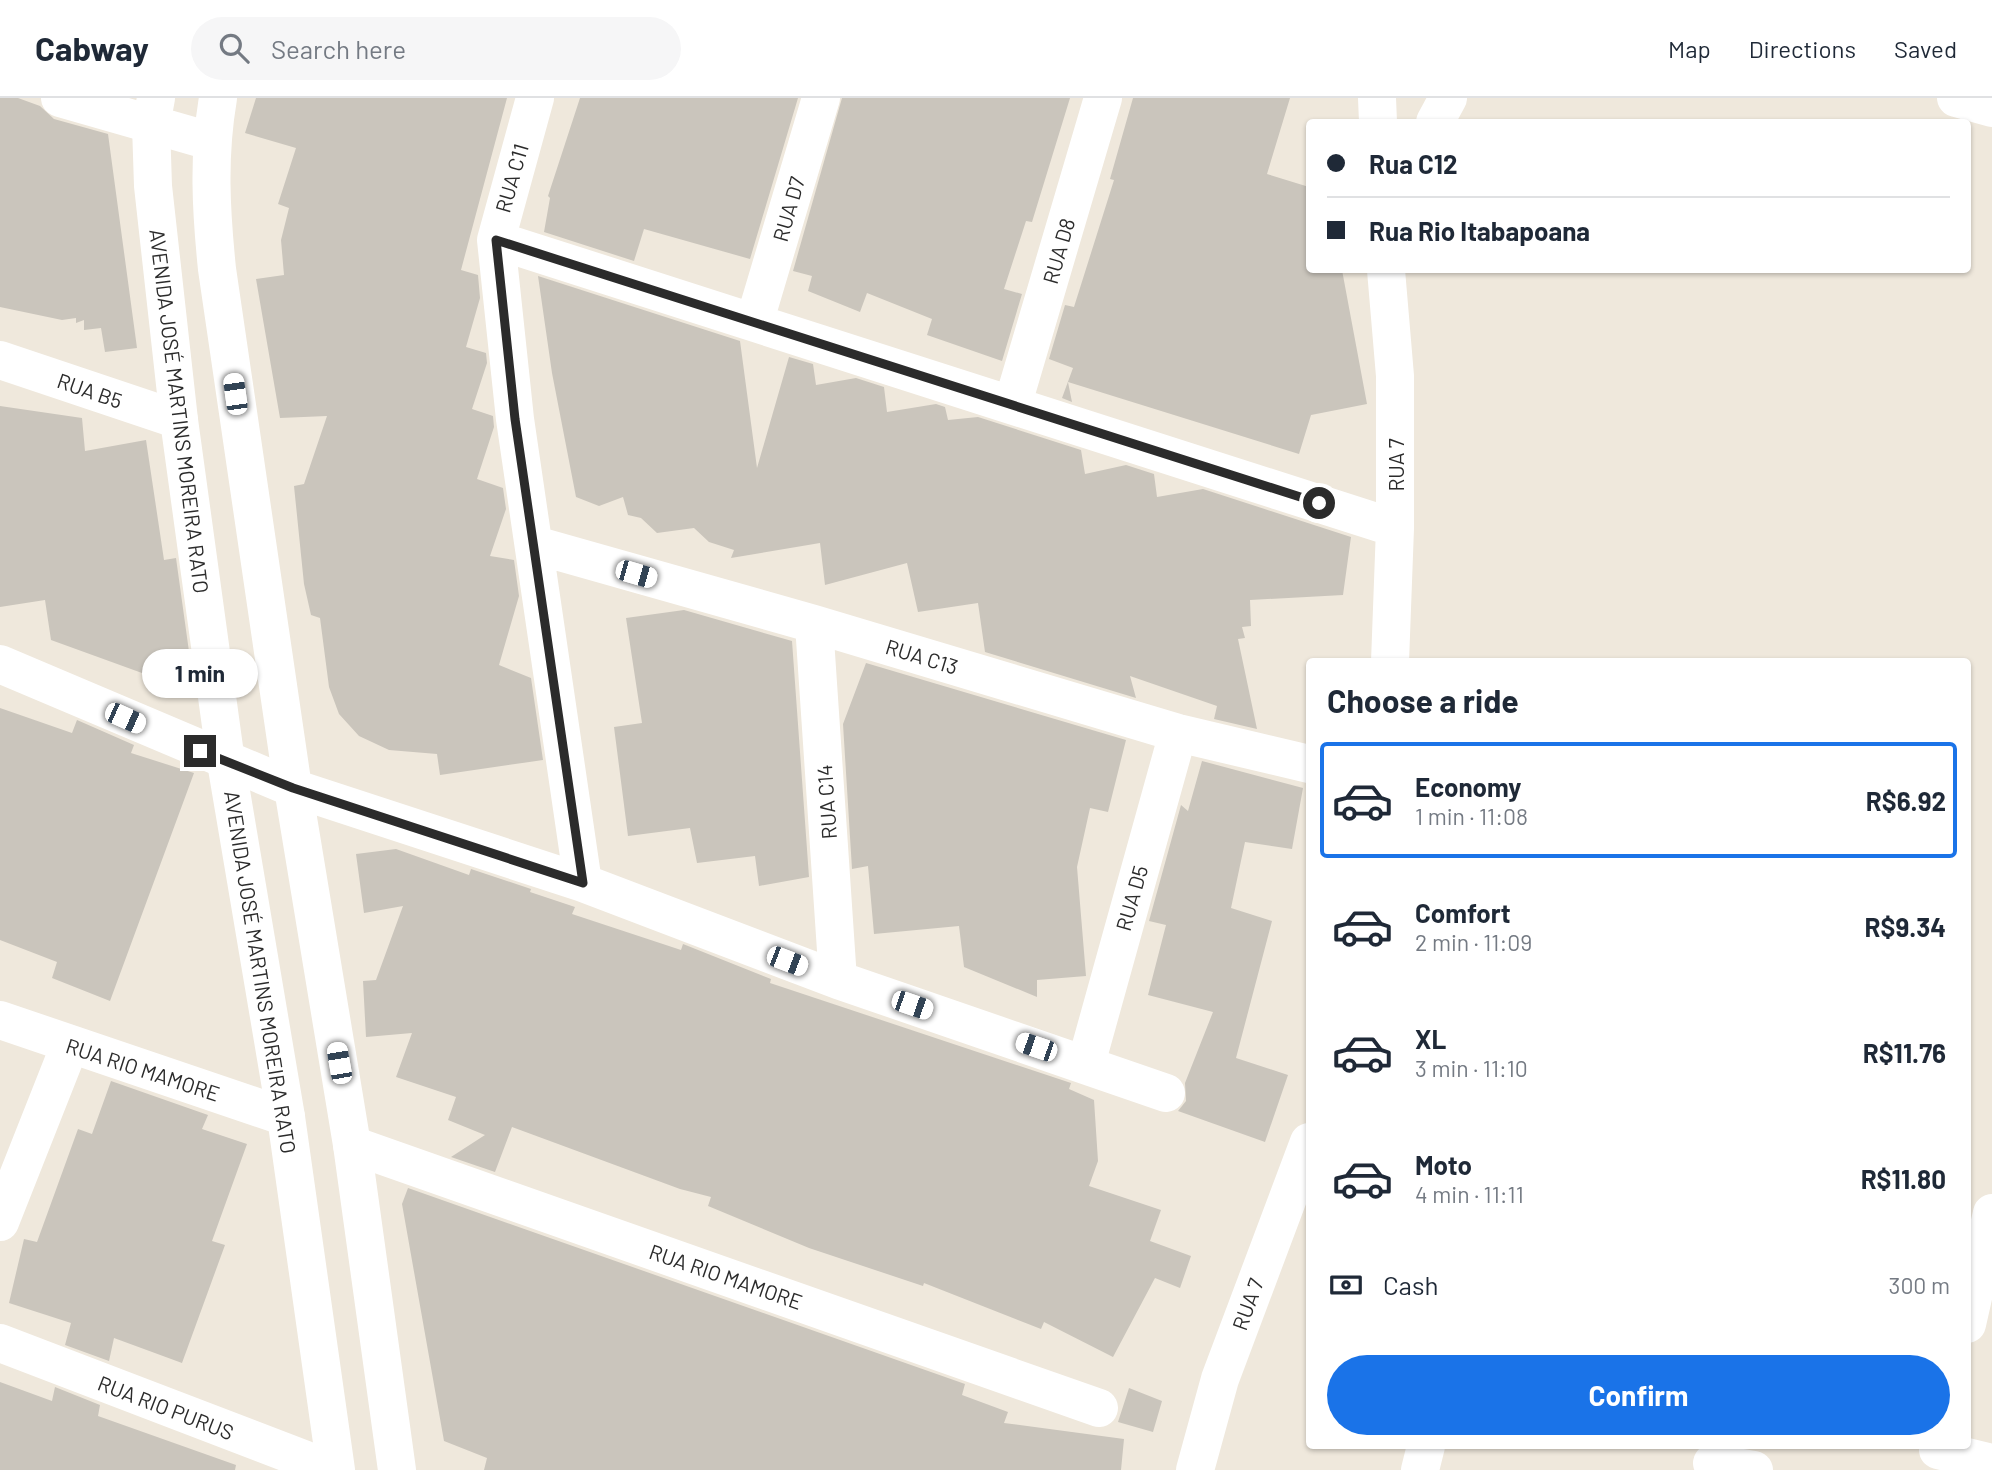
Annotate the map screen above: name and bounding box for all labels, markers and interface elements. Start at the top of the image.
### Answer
search box [191,17,681,80]
text: Cabway [35,28,149,68]
icon: search [215,29,253,67]
text: Search here [271,33,406,64]
text: Map [1668,34,1711,63]
text: Directions [1749,34,1856,63]
text: Saved [1894,34,1957,63]
street label: RUA C11 [489,141,533,215]
text: Rua C12 [1369,148,1458,179]
street label: RUA D7 [767,174,809,244]
street label: RUA D8 [1037,215,1079,287]
text: Rua Rio Itabapoana [1369,215,1590,246]
street label: AVENIDA JOSÉ MARTINS MOREIRA RATO [145,227,215,595]
street label: RUA B5 [54,367,126,413]
car [222,372,249,416]
street label: RUA 7 [1383,438,1408,492]
route start [1303,487,1335,519]
car [613,558,660,590]
street label: RUA C13 [883,633,961,679]
callout: 1 min [142,650,258,698]
text: 1 min [175,659,225,687]
text: Choose a ride [1327,681,1519,719]
car [102,700,149,736]
route end [184,735,216,767]
street label: RUA C14 [811,764,841,840]
icon: car [1331,769,1394,832]
text: Economy [1415,771,1521,802]
text: R$6.92 [1866,785,1946,816]
street label: AVENIDA JOSÉ MARTINS MOREIRA RATO [220,789,302,1155]
text: 1 min · 11:08 [1415,802,1528,830]
street label: RUA D5 [1110,862,1152,934]
icon: car [1331,895,1394,958]
text: Comfort [1415,897,1511,928]
text: R$9.34 [1865,911,1946,942]
text: 2 min · 11:09 [1415,928,1532,956]
car [764,944,811,978]
car [889,988,936,1022]
icon: car [1331,1021,1394,1084]
text: XL [1415,1023,1446,1054]
car [1013,1030,1060,1064]
street label: RUA RIO MAMORE [63,1032,223,1106]
text: R$11.76 [1863,1037,1946,1068]
car [326,1040,353,1086]
text: 3 min · 11:10 [1415,1054,1528,1082]
icon: car [1331,1147,1394,1210]
text: Moto [1415,1149,1472,1180]
text: R$11.80 [1861,1163,1946,1194]
text: 4 min · 11:11 [1415,1180,1524,1208]
street label: RUA RIO MAMORE [646,1238,806,1314]
icon: cash [1327,1266,1365,1304]
text: Cash [1383,1269,1438,1300]
text: 300 m [1889,1271,1950,1299]
street label: RUA 7 [1226,1275,1268,1333]
button: Confirm [1327,1355,1950,1435]
street label: RUA RIO PURUS [95,1370,237,1444]

